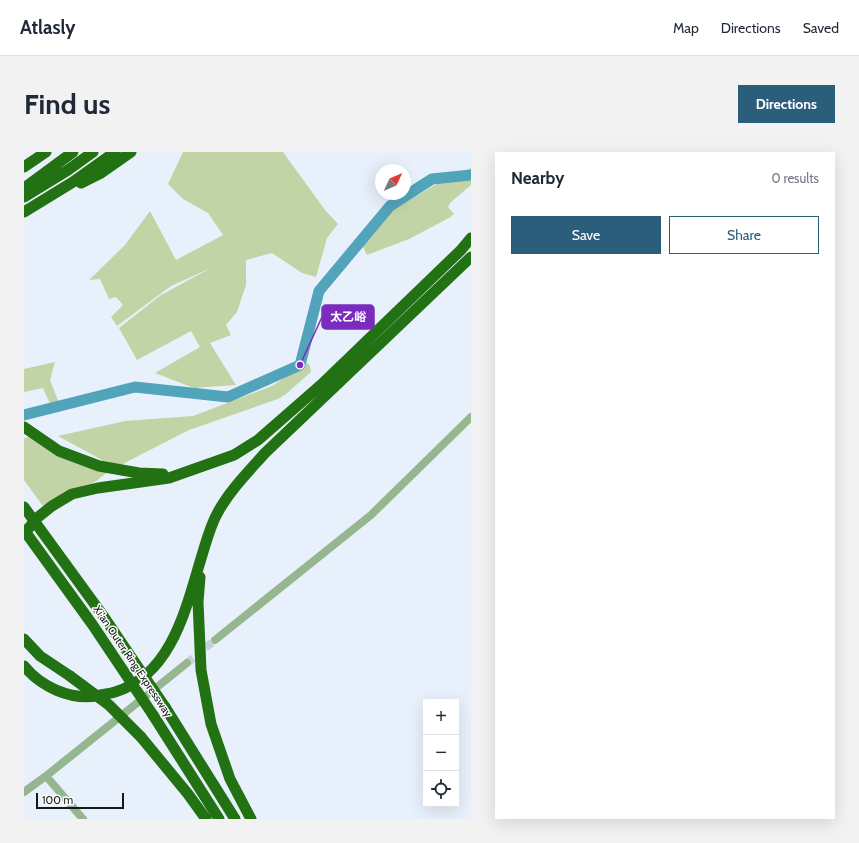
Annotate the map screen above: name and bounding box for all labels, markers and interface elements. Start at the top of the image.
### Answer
text: Atlasly [20,16,76,39]
text: Map [673,19,699,37]
text: Directions [721,19,781,37]
text: Saved [803,19,839,37]
button: Directions [738,85,835,123]
text: Find us [24,87,110,121]
north arrow [375,164,411,200]
text: Nearby [511,168,564,188]
text: 0 results [771,170,819,186]
button: Save [511,216,661,254]
button: Share [669,216,819,254]
callout: 太乙峪 [322,305,374,329]
text: 太乙峪 [330,309,367,324]
street label: Xi'an Outer Ring Expressway [90,603,176,720]
map controls [423,699,459,807]
button: + [423,699,459,735]
button: − [423,735,459,771]
button: locate [423,771,459,807]
scale bar [36,791,124,810]
text: 100 m [42,793,73,807]

